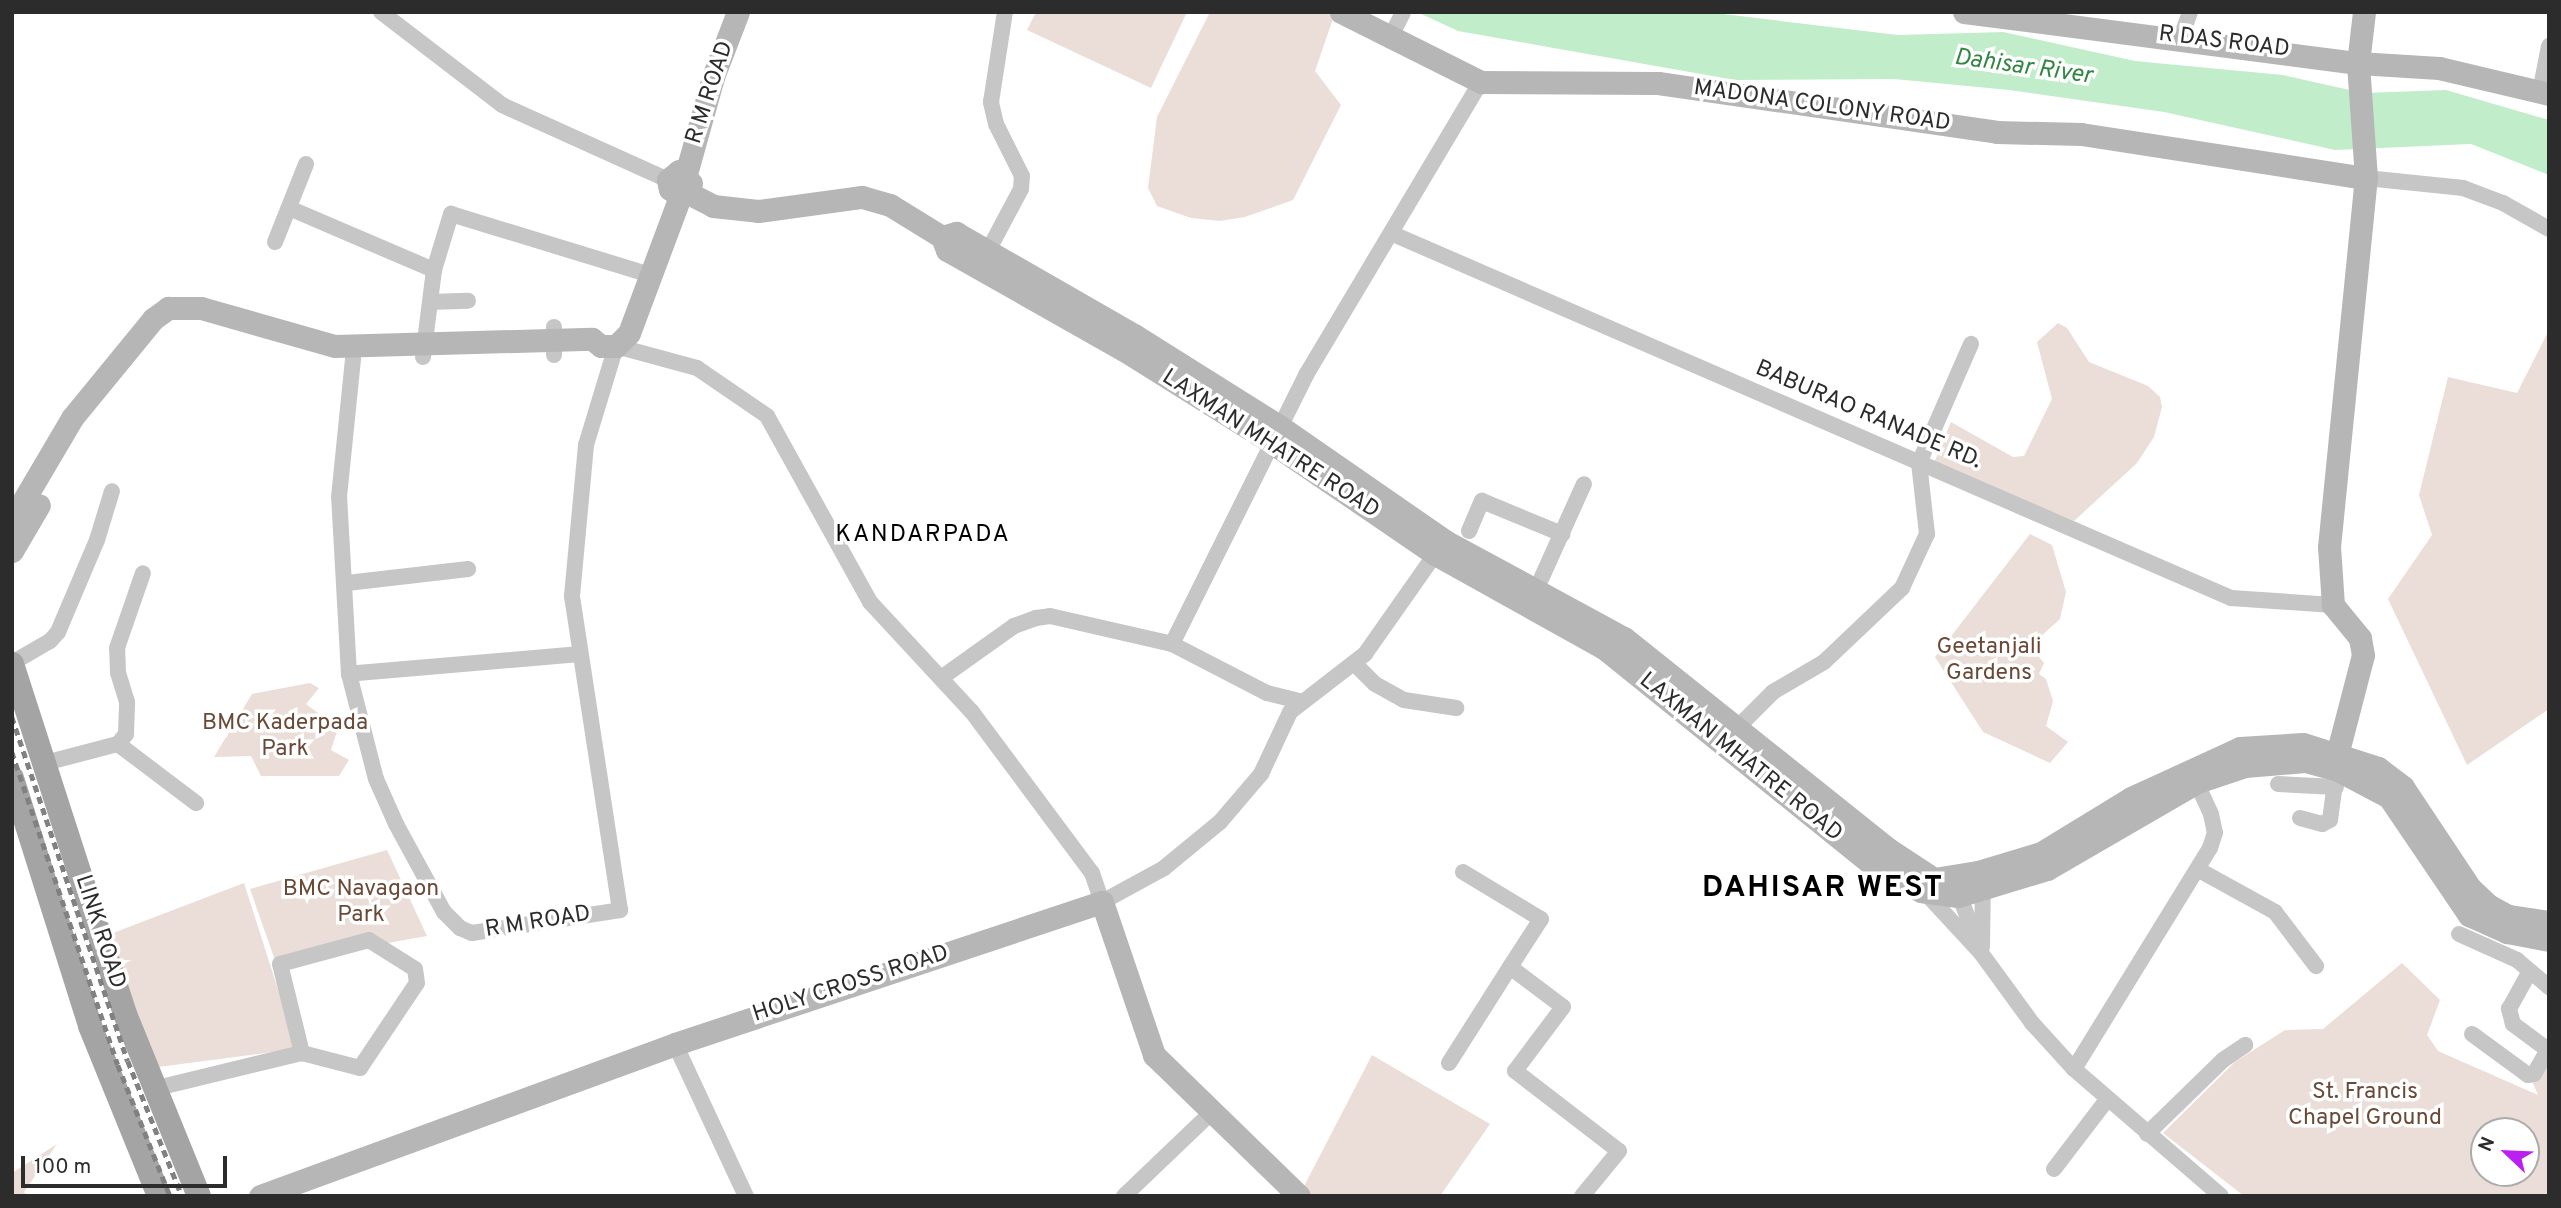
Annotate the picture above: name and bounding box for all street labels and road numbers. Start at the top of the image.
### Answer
street label: R DAS ROAD [2157,21,2291,65]
street label: R M ROAD [681,38,741,148]
street label: MADONA COLONY ROAD [1691,75,1953,139]
street label: BABURAO RANADE RD. [1751,356,1985,476]
street label: LAXMAN MHATRE ROAD [1156,364,1384,526]
street label: LAXMAN MHATRE ROAD [1633,667,1847,849]
street label: LINK ROAD [68,872,130,992]
street label: R M ROAD [483,901,593,945]
street label: HOLY CROSS ROAD [749,940,953,1030]

